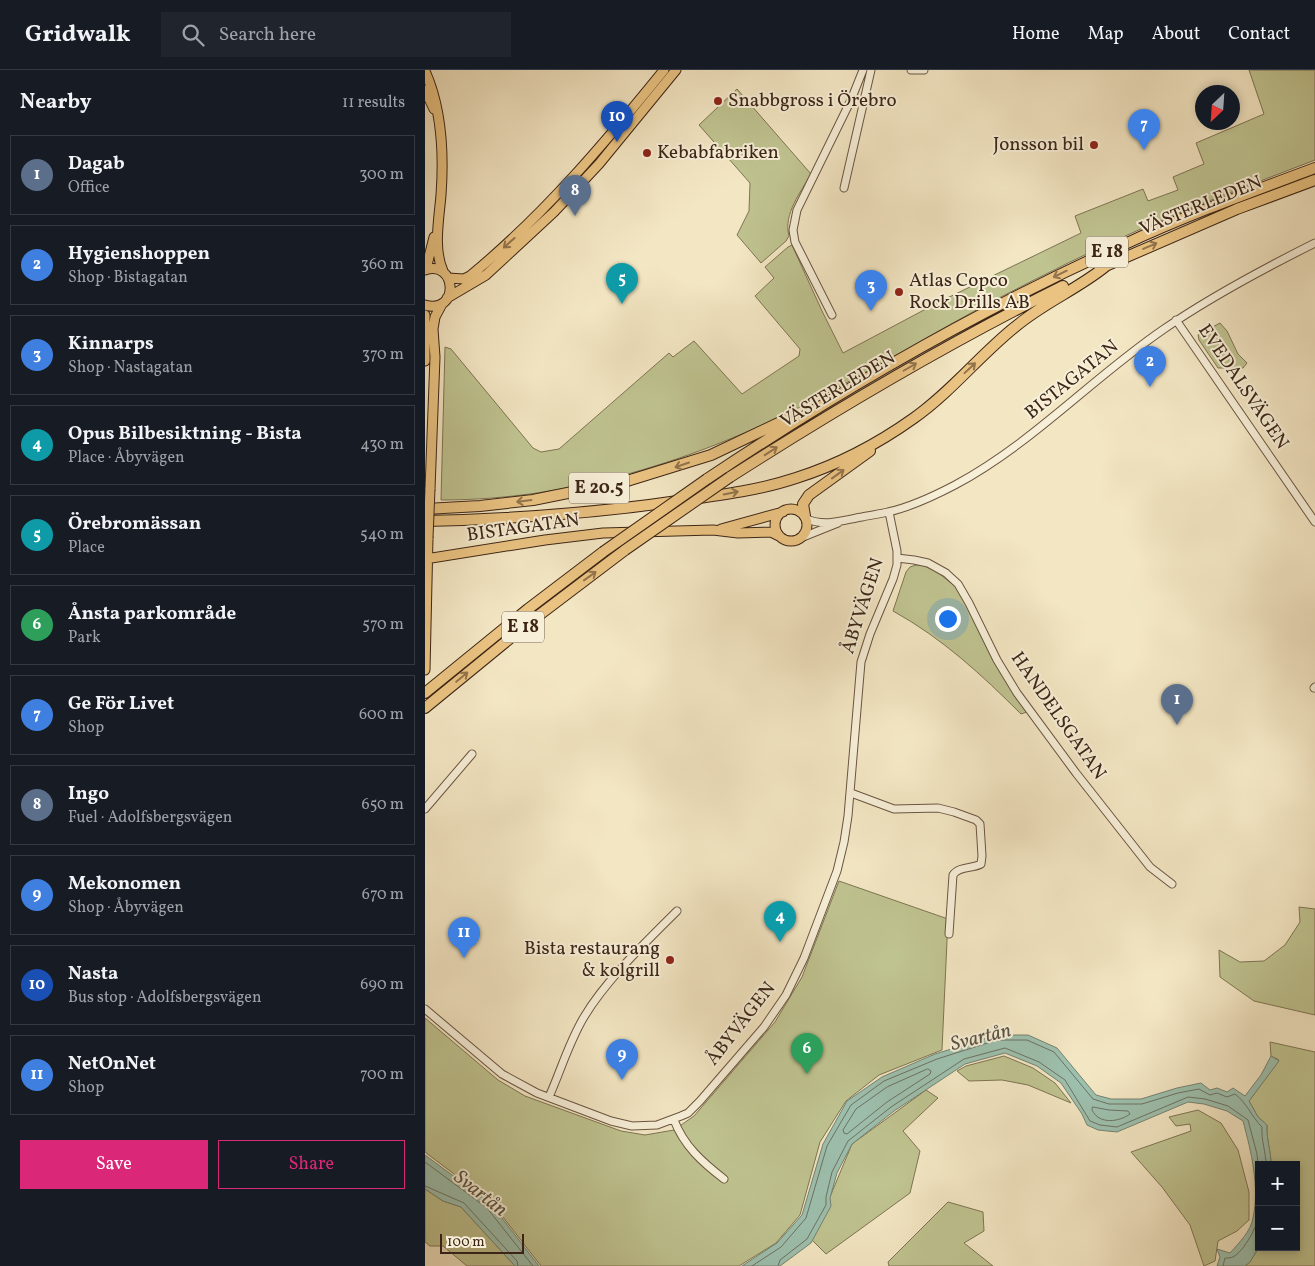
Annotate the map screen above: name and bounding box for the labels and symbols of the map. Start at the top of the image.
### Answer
north arrow [1195,85,1240,130]
place label: Snabbgross i Örebro [728,88,897,114]
marker: Snabbgross i Örebro [712,95,724,107]
pin: 10 [601,101,633,142]
pin: 7 [1128,109,1160,150]
place label: Jonsson bil [993,132,1084,158]
marker: Jonsson bil [1088,139,1100,151]
place label: Kebabfabriken [657,140,779,166]
marker: Kebabfabriken [641,147,653,159]
street label: VÄSTERLEDEN [1136,170,1266,242]
pin: 8 [559,175,591,216]
road number: E 18 [1086,236,1128,268]
one-way arrow [502,237,515,248]
one-way arrow [1142,240,1157,250]
pin: 5 [606,263,638,304]
place label: Atlas Copco Rock Drills AB [909,268,1030,316]
pin: 3 [855,270,887,311]
one-way arrow [1053,270,1068,279]
marker: Atlas Copco Rock Drills AB [893,286,905,298]
street label: EVEDALSVÄGEN [1191,319,1295,455]
street label: BISTAGATAN [1020,334,1124,426]
street label: VÄSTERLEDEN [776,345,900,435]
pin: 2 [1134,346,1166,387]
one-way arrow [903,362,918,372]
one-way arrow [964,362,977,374]
one-way arrow [763,446,777,456]
one-way arrow [674,461,690,470]
one-way arrow [831,469,845,479]
road number: E 20.5 [569,472,629,503]
one-way arrow [723,488,739,498]
one-way arrow [516,496,532,506]
street label: BISTAGATAN [465,507,581,549]
street label: ÅBYVÄGEN [835,555,891,657]
one-way arrow [583,571,597,581]
your location [935,606,961,632]
road number: E 18 [502,612,544,642]
street label: HANDELSGATAN [1004,647,1112,785]
one-way arrow [455,671,468,682]
pin: 1 [1161,684,1193,725]
pin: 4 [764,901,796,942]
pin: 11 [448,917,480,958]
place label: Bista restaurang & kolgrill [524,936,660,984]
marker: Bista restaurang & kolgrill [664,954,676,966]
street label: ÅBYVÄGEN [700,977,782,1071]
water label: Svartån [948,1017,1014,1059]
pin: 6 [791,1033,823,1074]
pin: 9 [606,1039,638,1080]
water label: Svartån [447,1164,513,1224]
scale bar [440,1231,524,1254]

